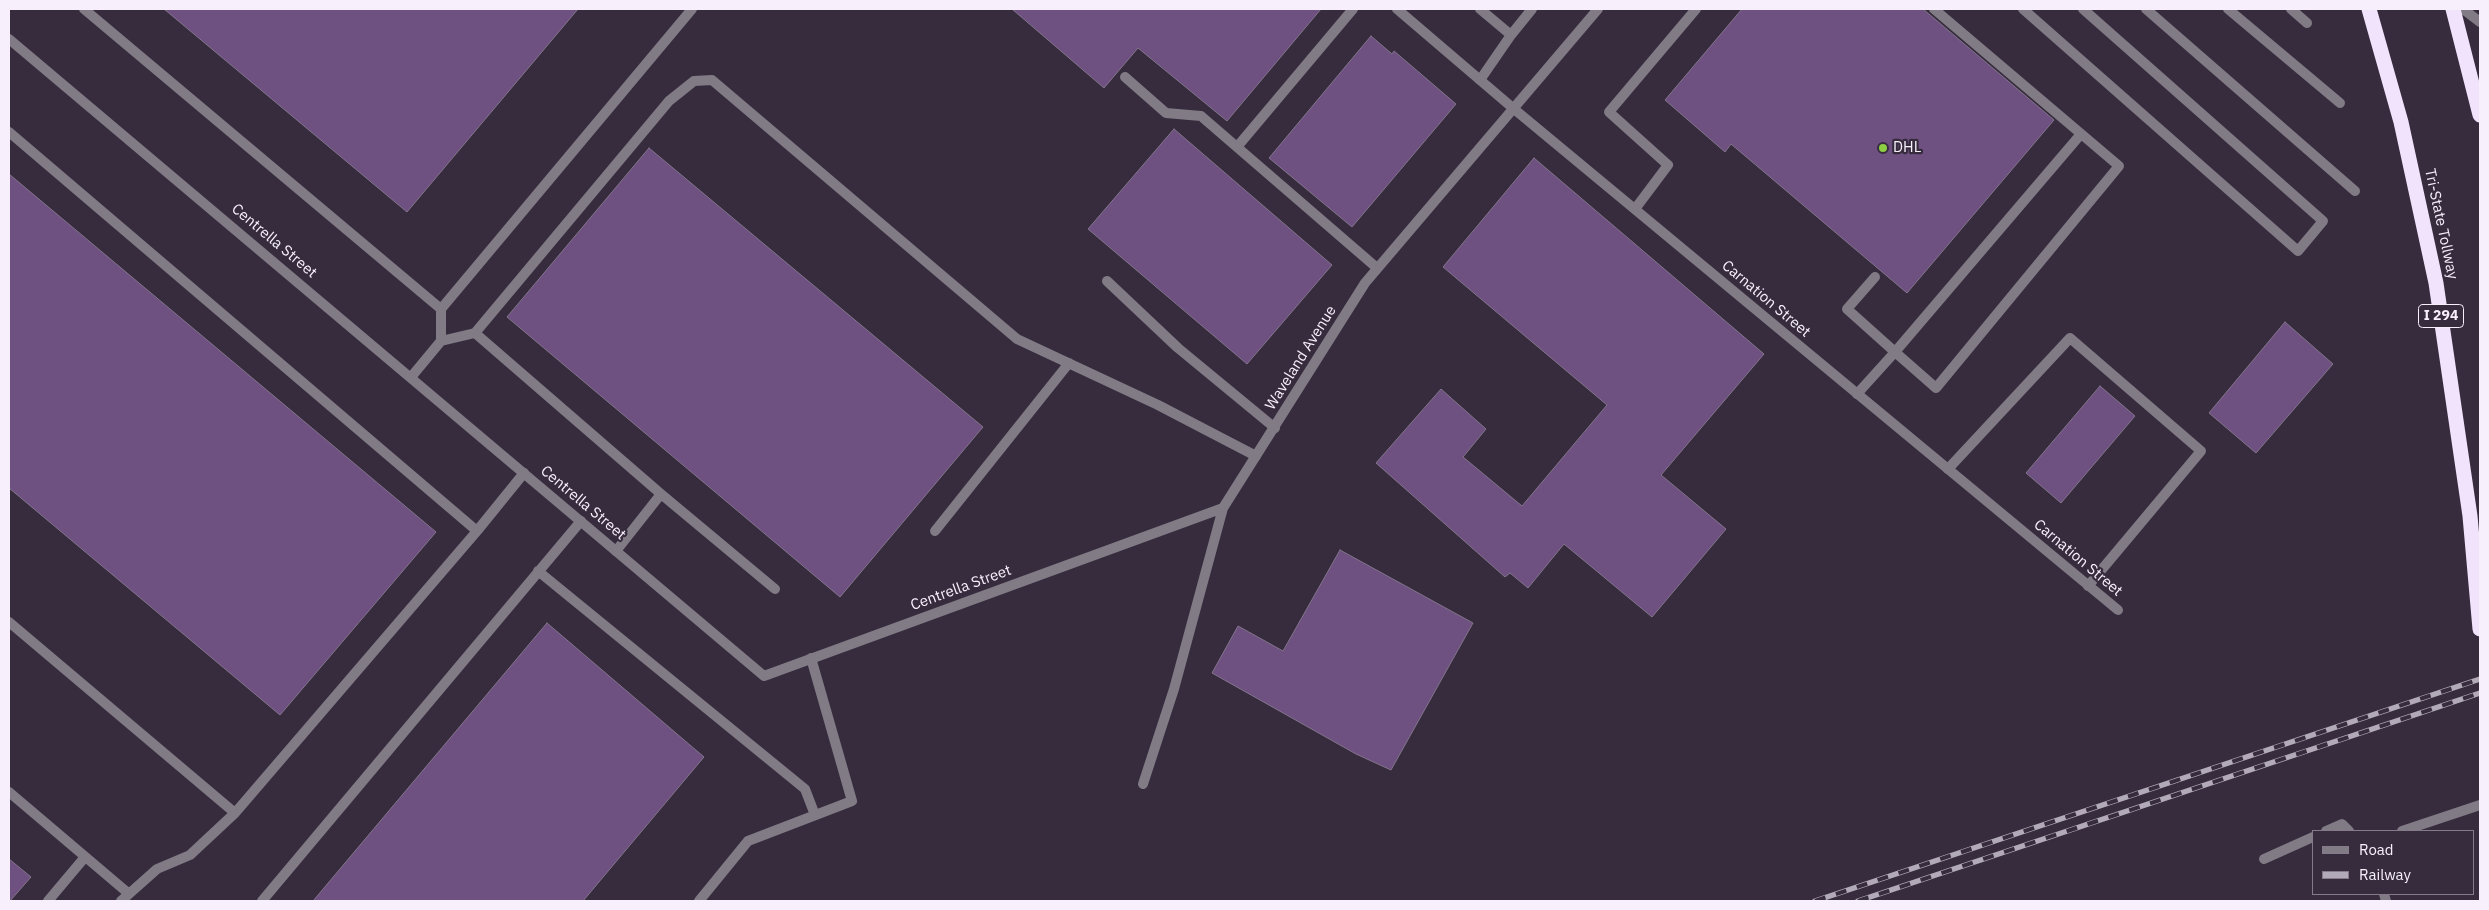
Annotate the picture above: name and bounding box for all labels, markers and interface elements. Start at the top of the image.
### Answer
place label: DHL [1893,139,1921,157]
marker: DHL [1877,142,1889,154]
street label: Tri-State Tollway [2420,167,2462,281]
street label: Centrella Street [228,200,320,282]
street label: Carnation Street [1718,257,1814,341]
street label: Waveland Avenue [1262,303,1340,413]
road number: I 294 [2418,304,2464,328]
street label: Centrella Street [537,462,629,544]
street label: Carnation Street [2030,516,2126,600]
street label: Centrella Street [908,561,1014,615]
legend [2312,830,2474,895]
text: Road [2359,840,2394,859]
text: Railway [2359,865,2411,884]

